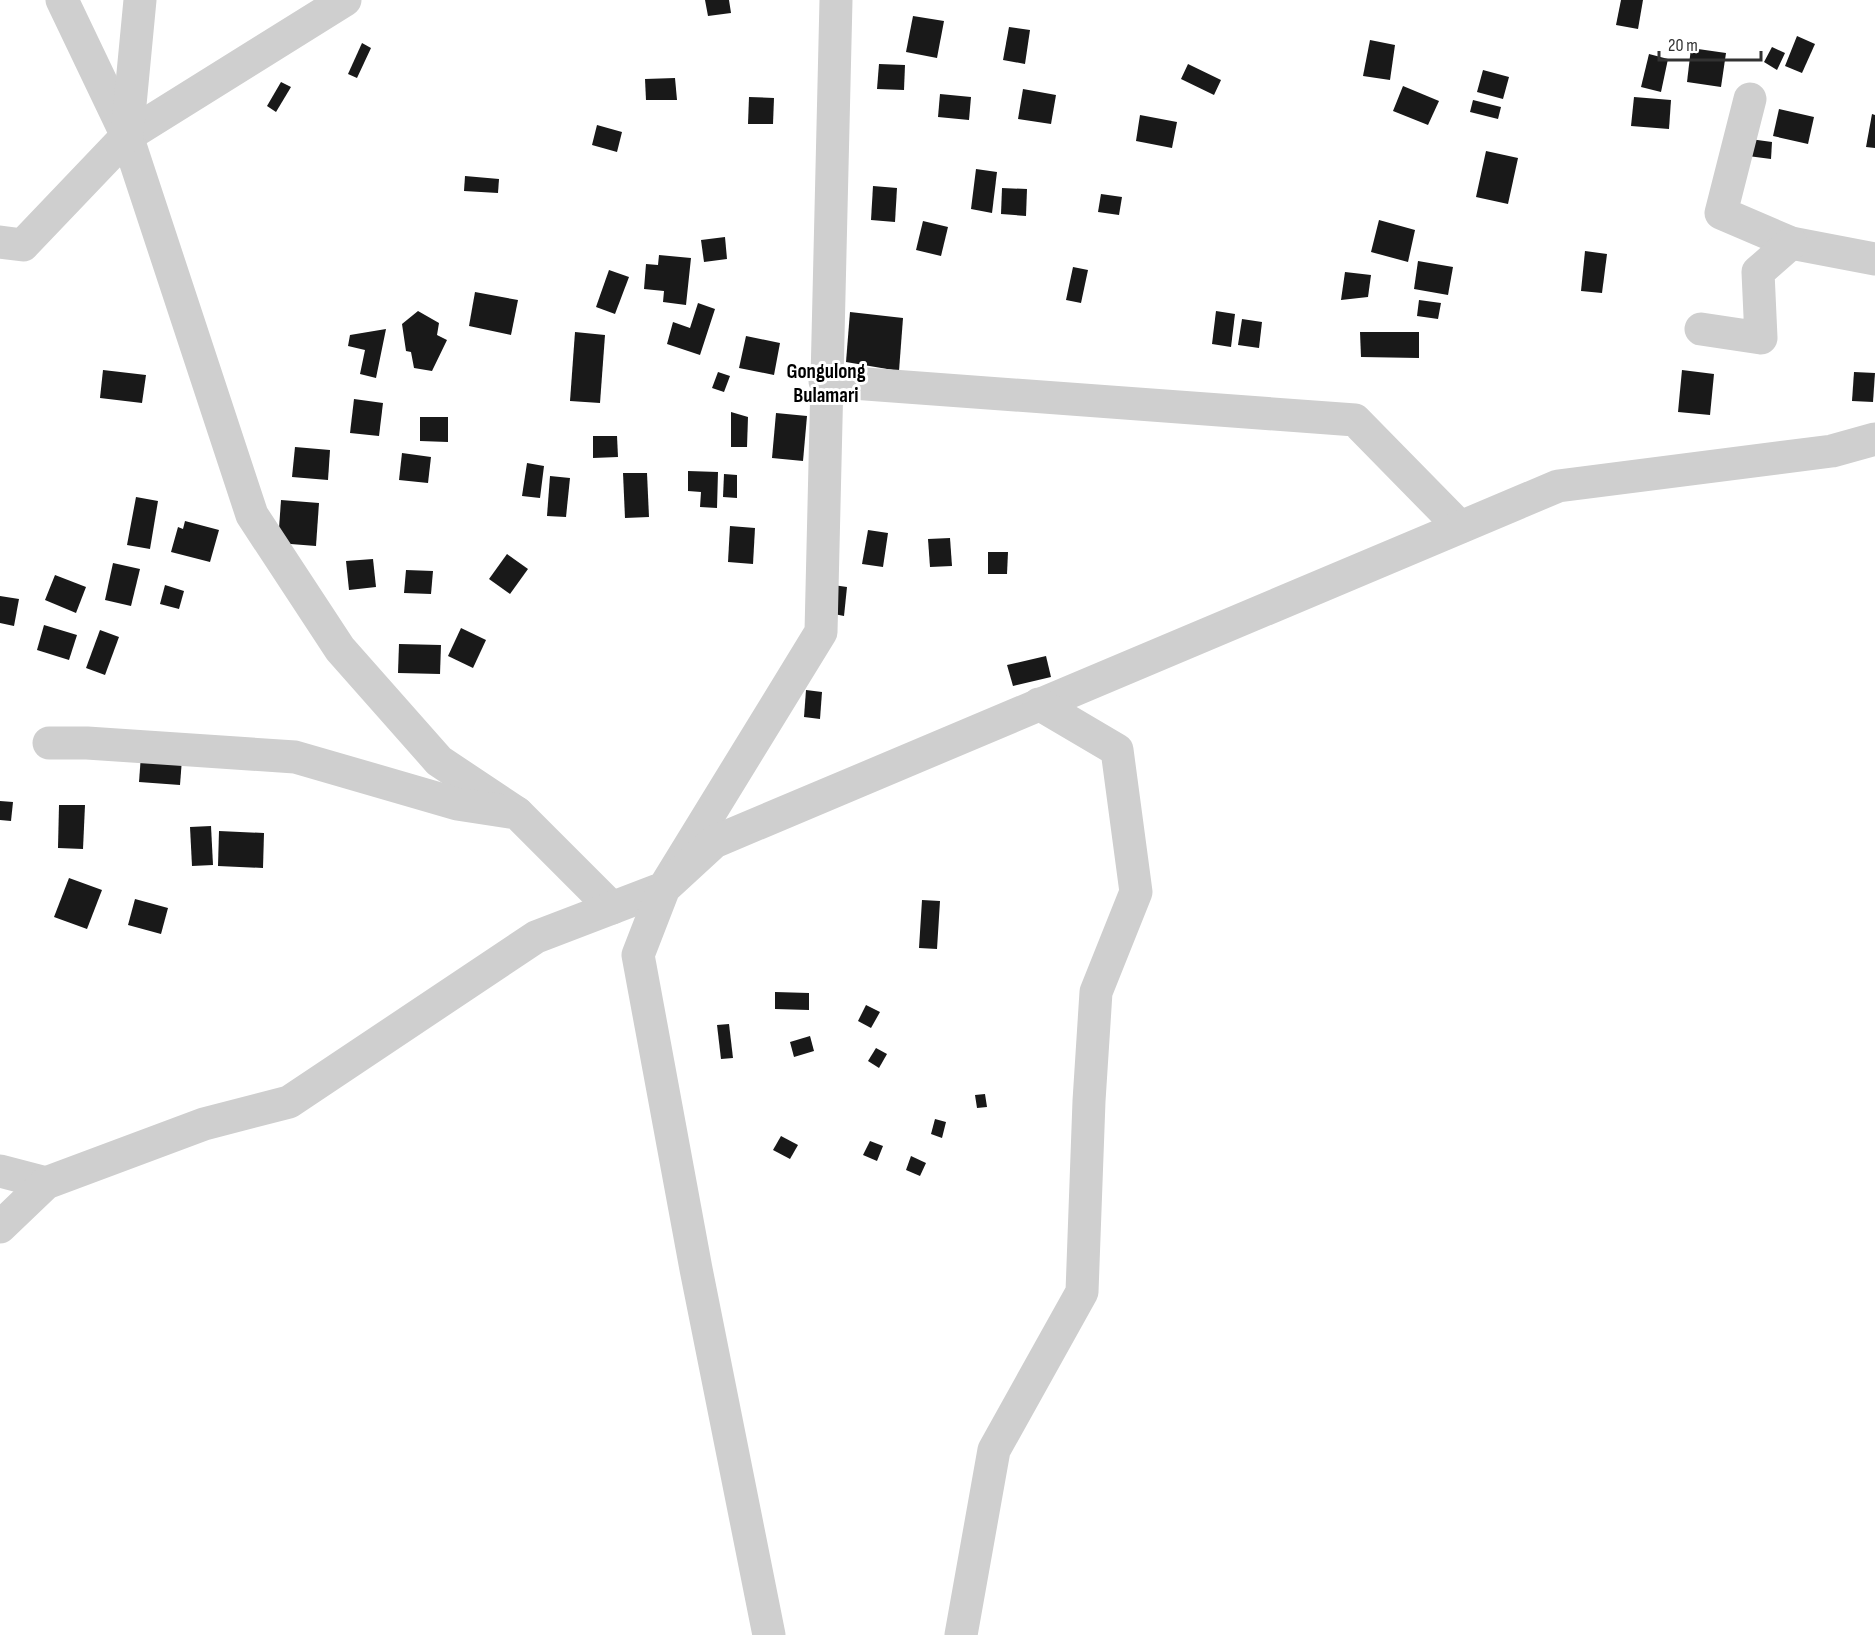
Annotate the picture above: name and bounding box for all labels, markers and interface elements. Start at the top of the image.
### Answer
scale bar [1659,24,1761,62]
text: 20 m [1668,35,1698,56]
district label: Gongulong Bulamari [786,359,866,408]

